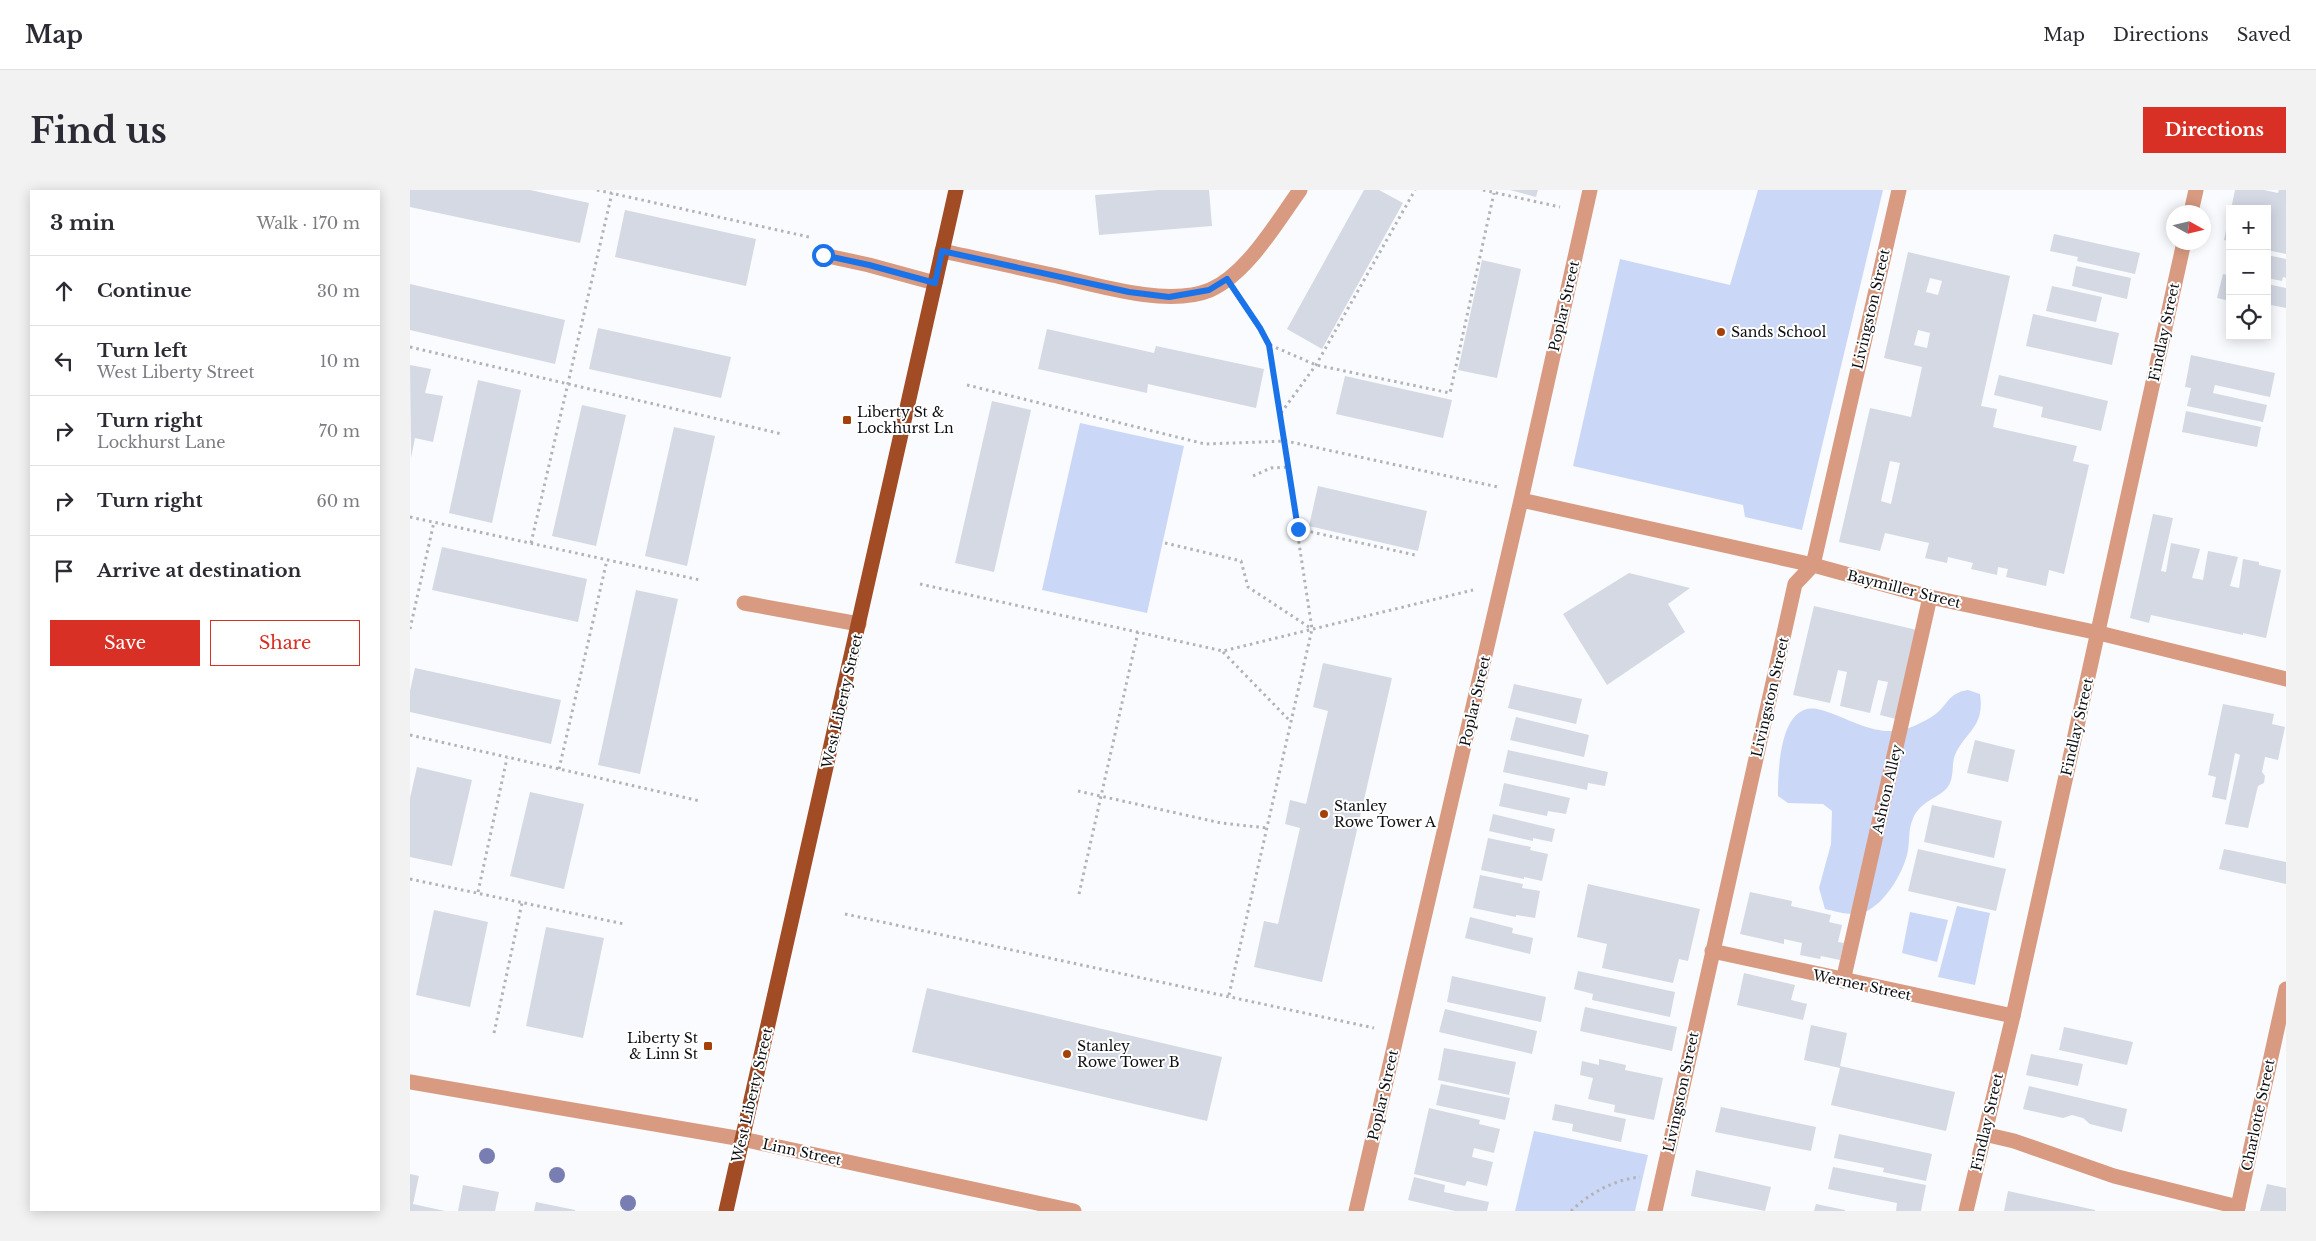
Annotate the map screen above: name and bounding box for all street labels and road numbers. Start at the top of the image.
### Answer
street label: Livingston Street [1848,246,1894,371]
street label: Poplar Street [1545,258,1583,353]
street label: Findlay Street [2145,281,2183,383]
street label: Baymiller Street [1845,566,1963,612]
street label: West Liberty Street [818,631,866,771]
street label: Livingston Street [1747,634,1793,759]
street label: Poplar Street [1456,653,1494,748]
street label: Findlay Street [2057,676,2097,778]
street label: Ashton Alley [1868,743,1906,836]
street label: Werner Street [1810,966,1914,1004]
street label: West Liberty Street [728,1025,776,1165]
street label: Livingston Street [1659,1029,1703,1154]
street label: Poplar Street [1364,1047,1402,1142]
street label: Charlotte Street [2237,1057,2279,1173]
street label: Findlay Street [1967,1071,2007,1173]
street label: Linn Street [761,1135,844,1169]

